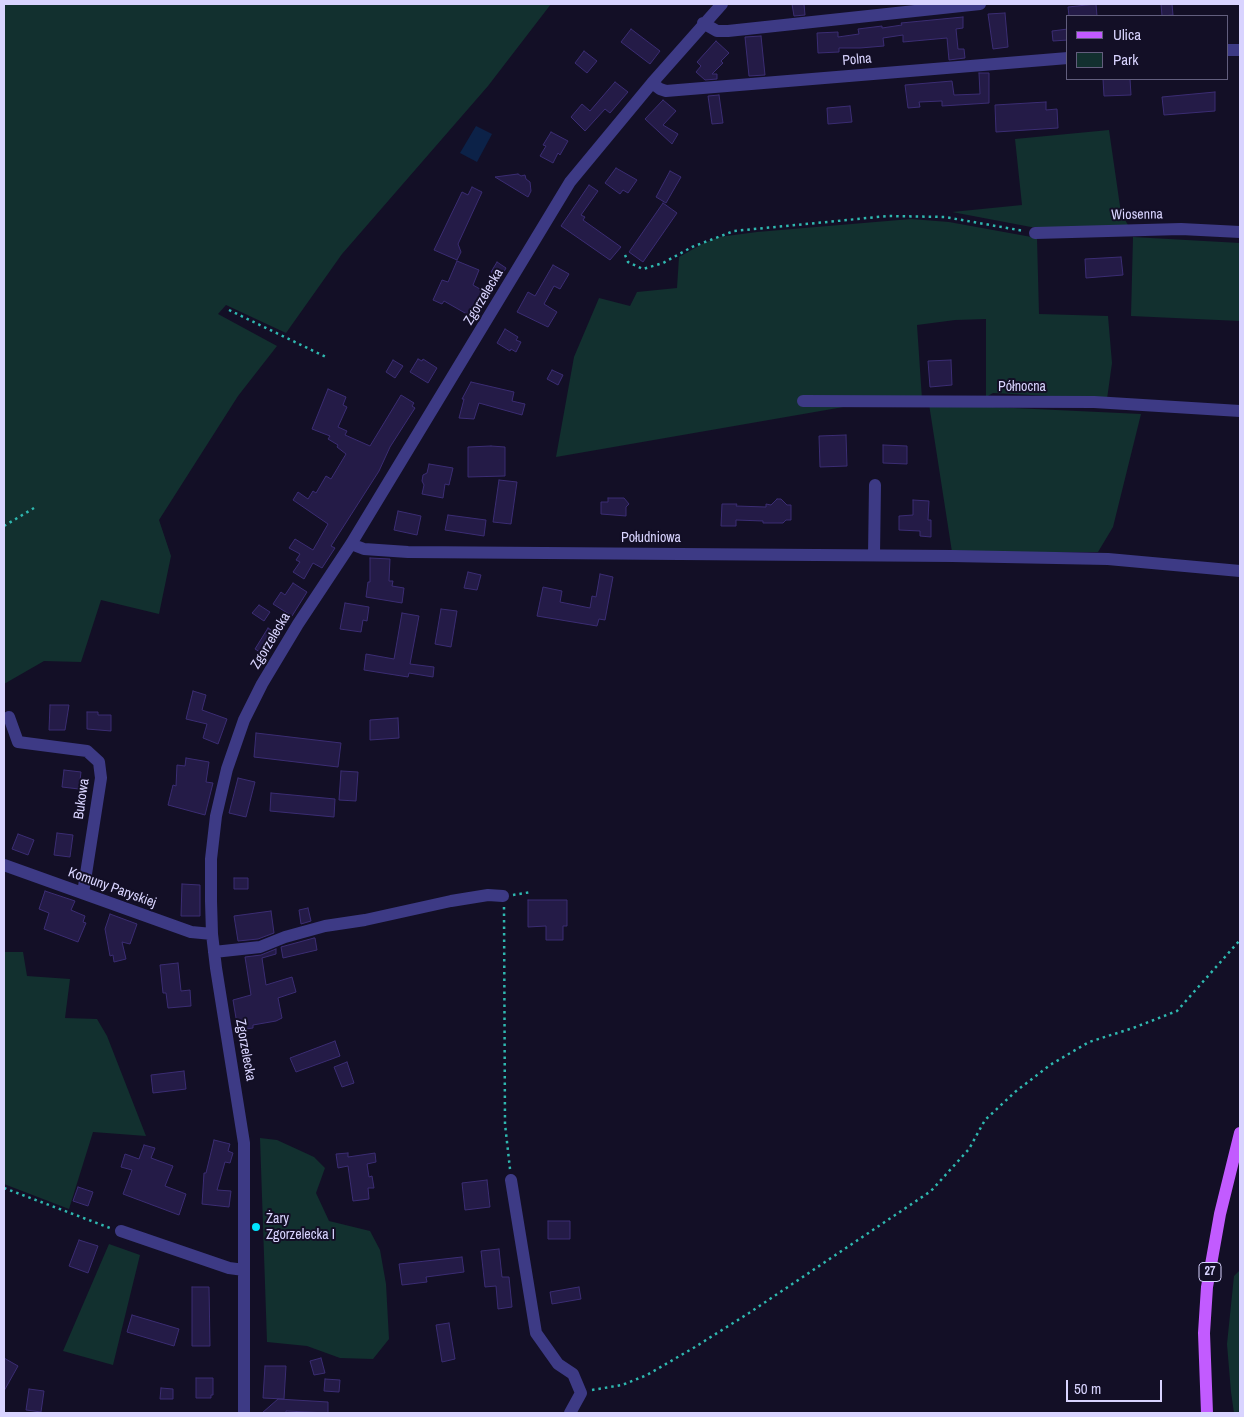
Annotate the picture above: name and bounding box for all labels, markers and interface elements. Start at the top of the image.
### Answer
legend [1066,15,1229,80]
text: Ulica [1113,24,1141,45]
text: Park [1113,49,1138,70]
street label: Polna [842,50,872,70]
street label: Wiosenna [1111,206,1163,224]
street label: Zgorzelecka [461,266,507,328]
street label: Północna [998,379,1046,395]
street label: Południowa [621,530,681,546]
street label: Zgorzelecka [248,610,294,672]
street label: Bukowa [71,778,93,820]
street label: Komuny Paryskiej [66,864,158,912]
street label: Zgorzelecka [231,1018,259,1082]
place label: Żary Zgorzelecka I [266,1211,335,1244]
marker: Żary Zgorzelecka I [250,1221,262,1233]
road number: 27 [1199,1262,1221,1282]
scale bar [1069,1370,1165,1402]
text: 50 m [1074,1378,1101,1399]

